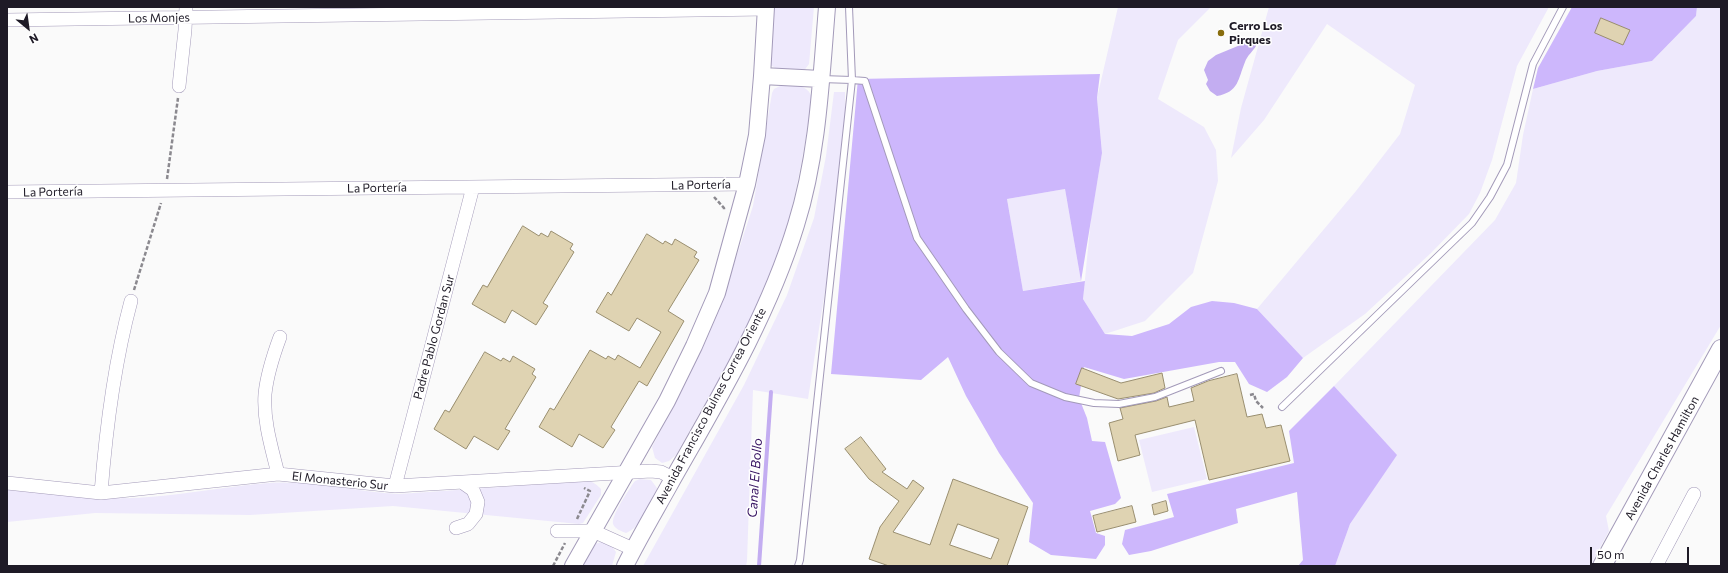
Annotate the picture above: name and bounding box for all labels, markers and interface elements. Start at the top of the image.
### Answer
north arrow [8,8,48,48]
street label: Los Monjes [128,10,190,26]
place label: Cerro Los Pirques [1229,19,1282,47]
marker: Cerro Los Pirques [1216,28,1226,38]
text: N [27,31,41,47]
street label: La Portería [671,177,731,193]
street label: La Portería [347,180,407,196]
street label: La Portería [23,184,83,200]
street label: Padre Pablo Gordan Sur [410,273,458,401]
street label: Avenida Francisco Bulnes Correa Oriente [653,305,769,507]
street label: Avenida Charles Hamilton [1622,393,1702,523]
water label: Canal El Bollo [744,438,766,518]
street label: El Monasterio Sur [291,469,389,493]
scale bar [1592,539,1691,565]
text: 50 m [1597,547,1625,561]

